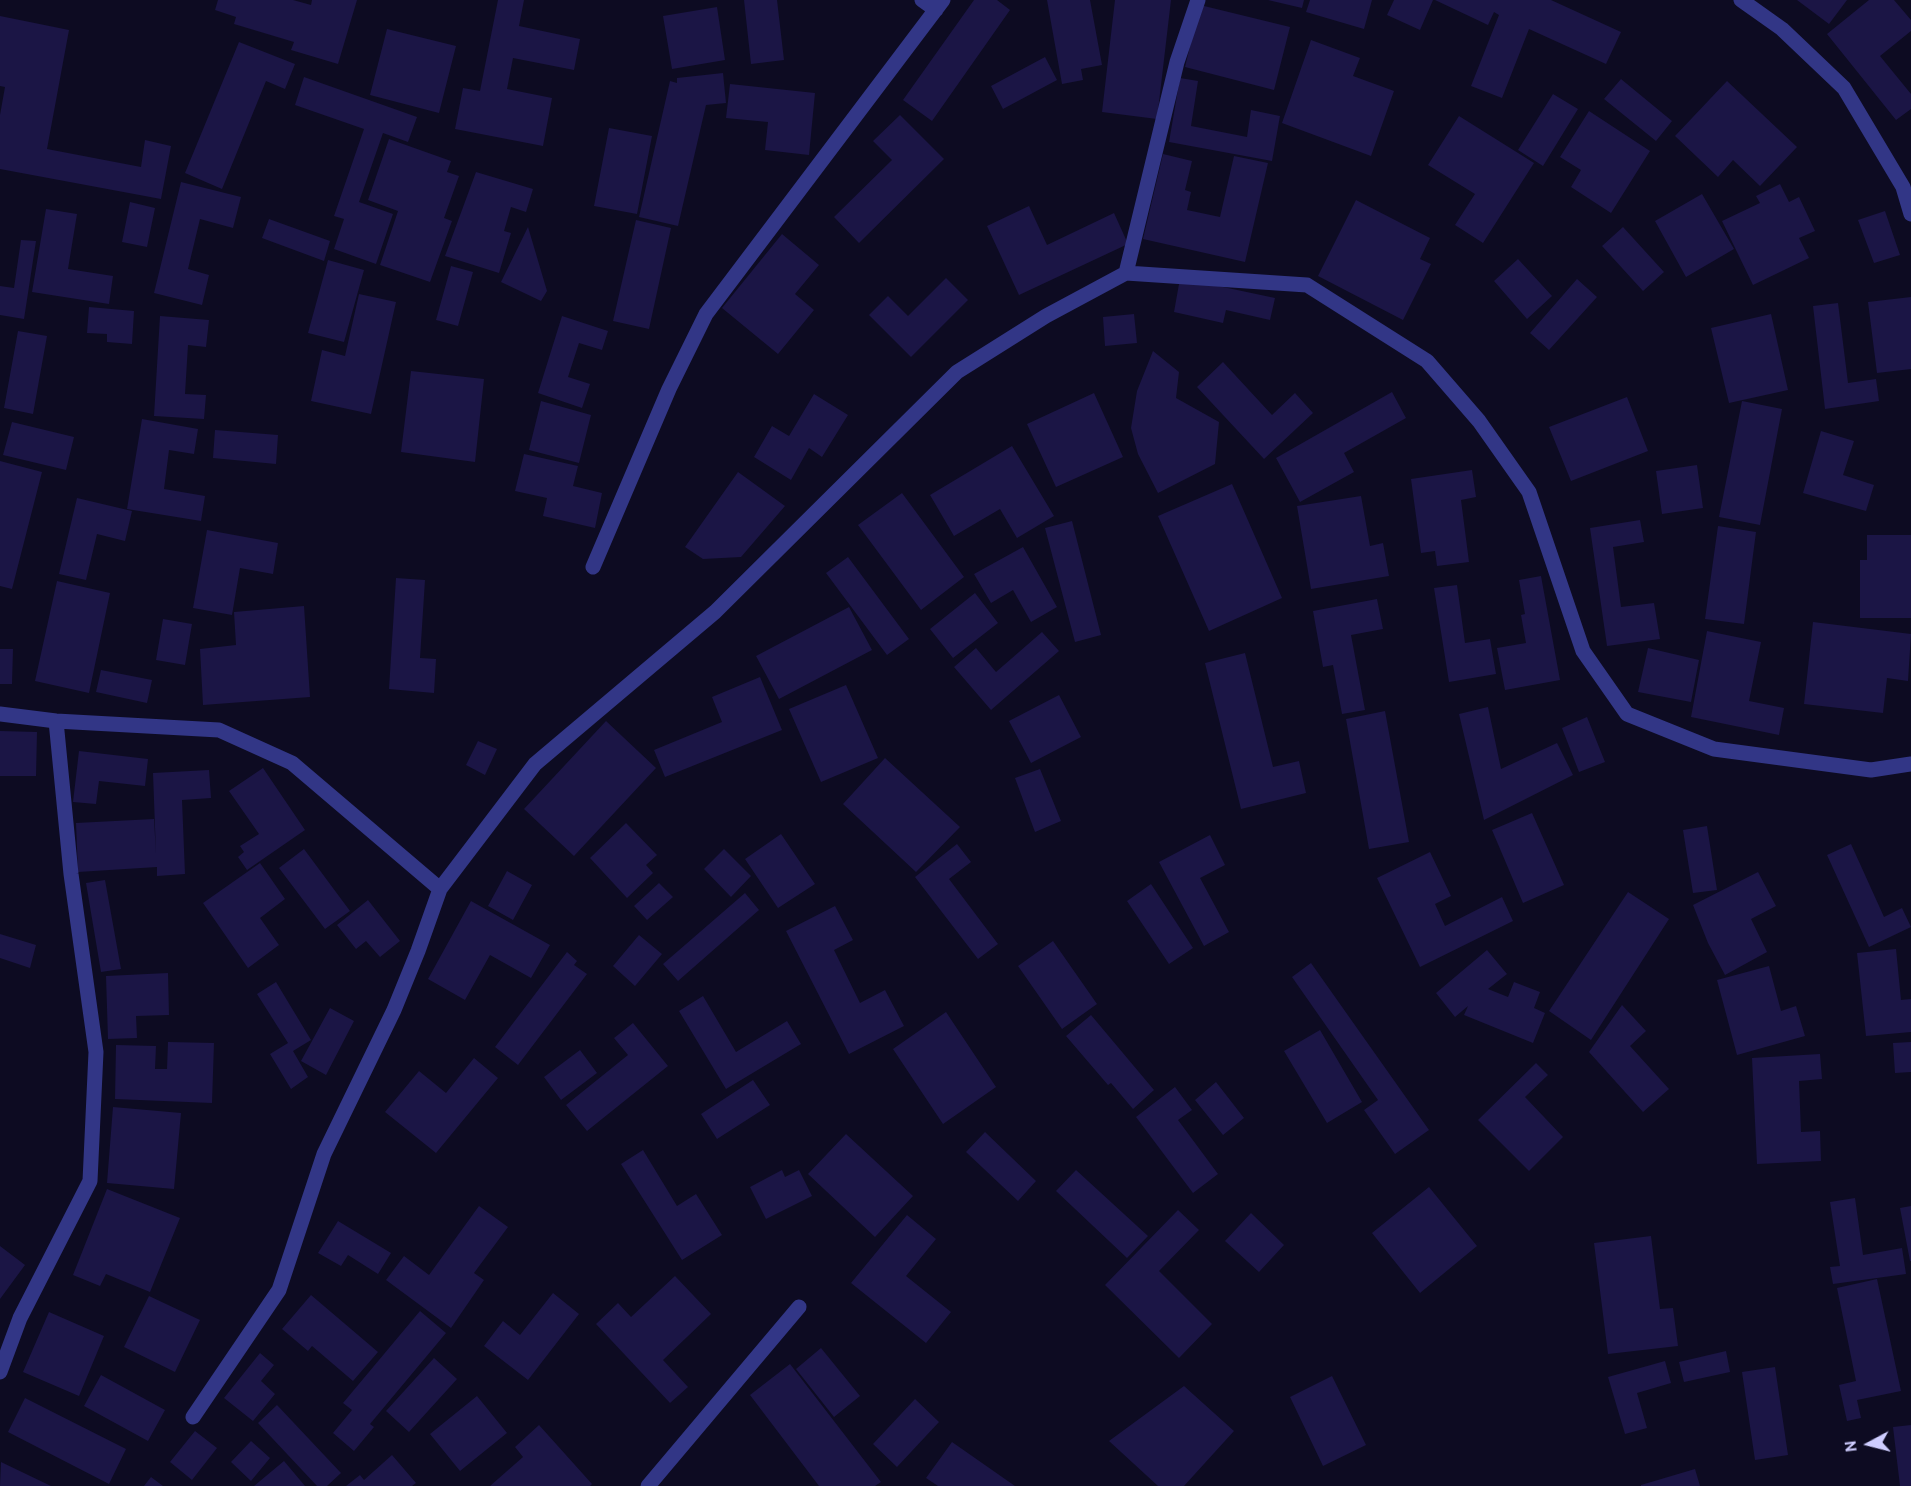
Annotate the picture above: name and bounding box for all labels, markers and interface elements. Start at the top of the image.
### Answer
north arrow [1839,1414,1899,1474]
text: N [1841,1439,1861,1453]

